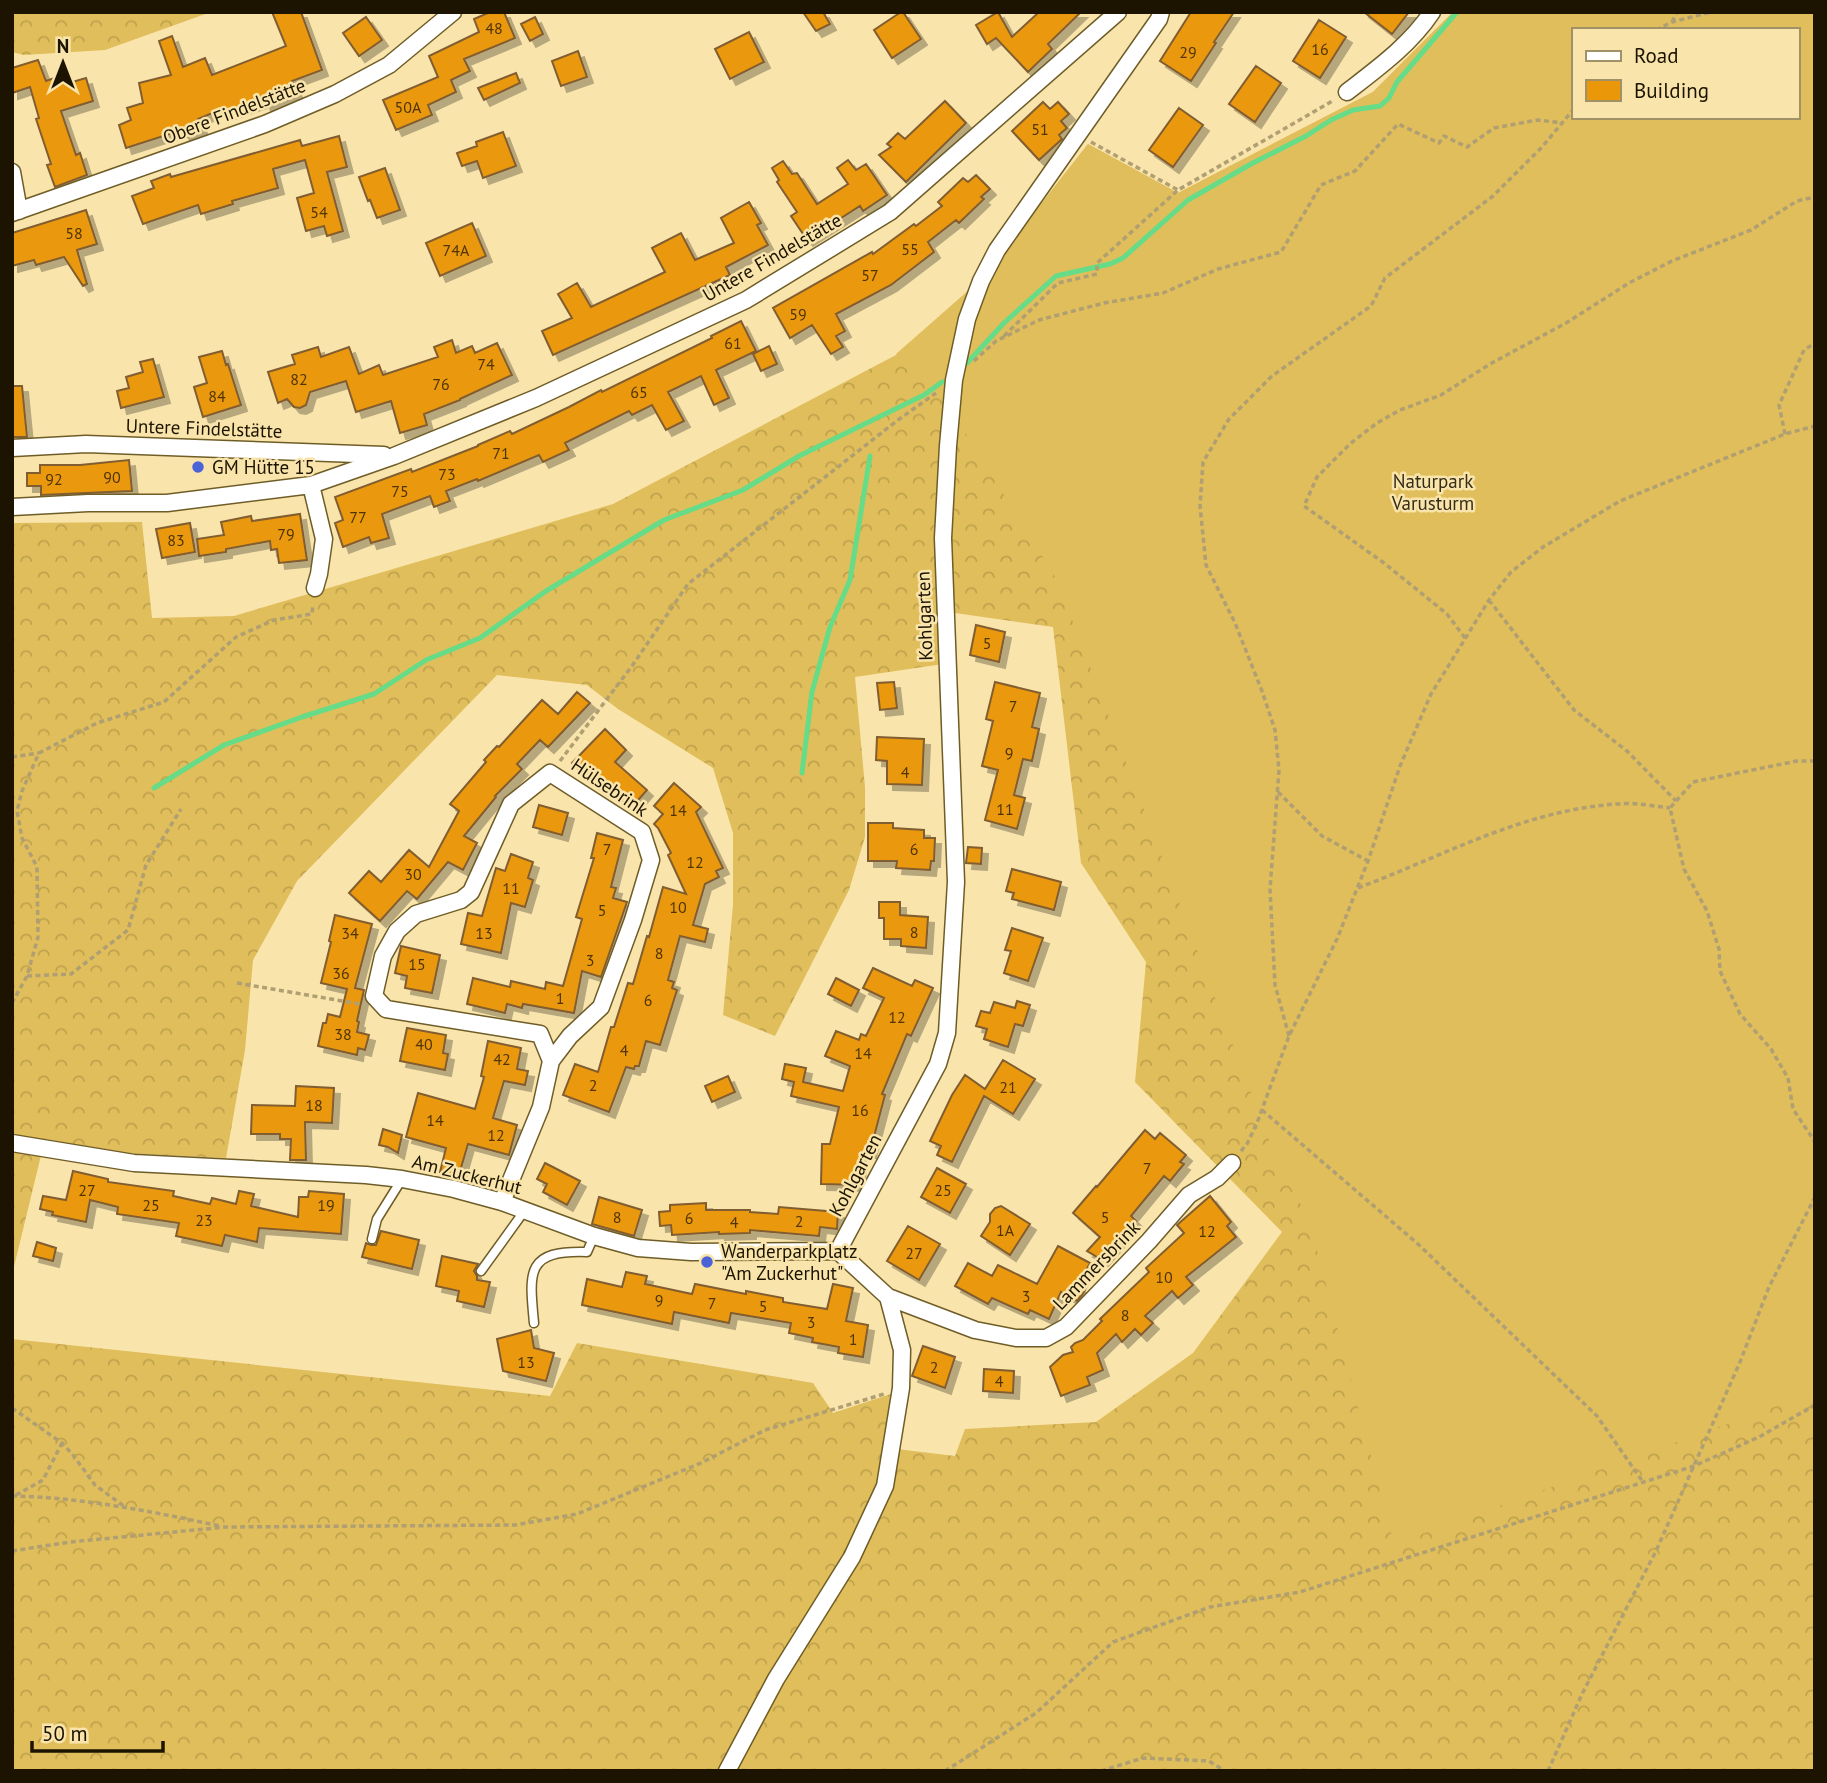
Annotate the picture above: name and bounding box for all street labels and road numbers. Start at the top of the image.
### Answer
street label: Obere Findelstätte [159,73,309,149]
street label: Untere Findelstätte [698,207,846,307]
street label: Untere Findelstätte [125,413,283,443]
street label: Kohlgarten [910,571,938,661]
street label: Hülsebrink [567,753,653,821]
street label: Kohlgarten [823,1130,887,1220]
street label: Am Zuckerhut [410,1149,525,1199]
street label: Lammersbrink [1047,1215,1145,1315]

